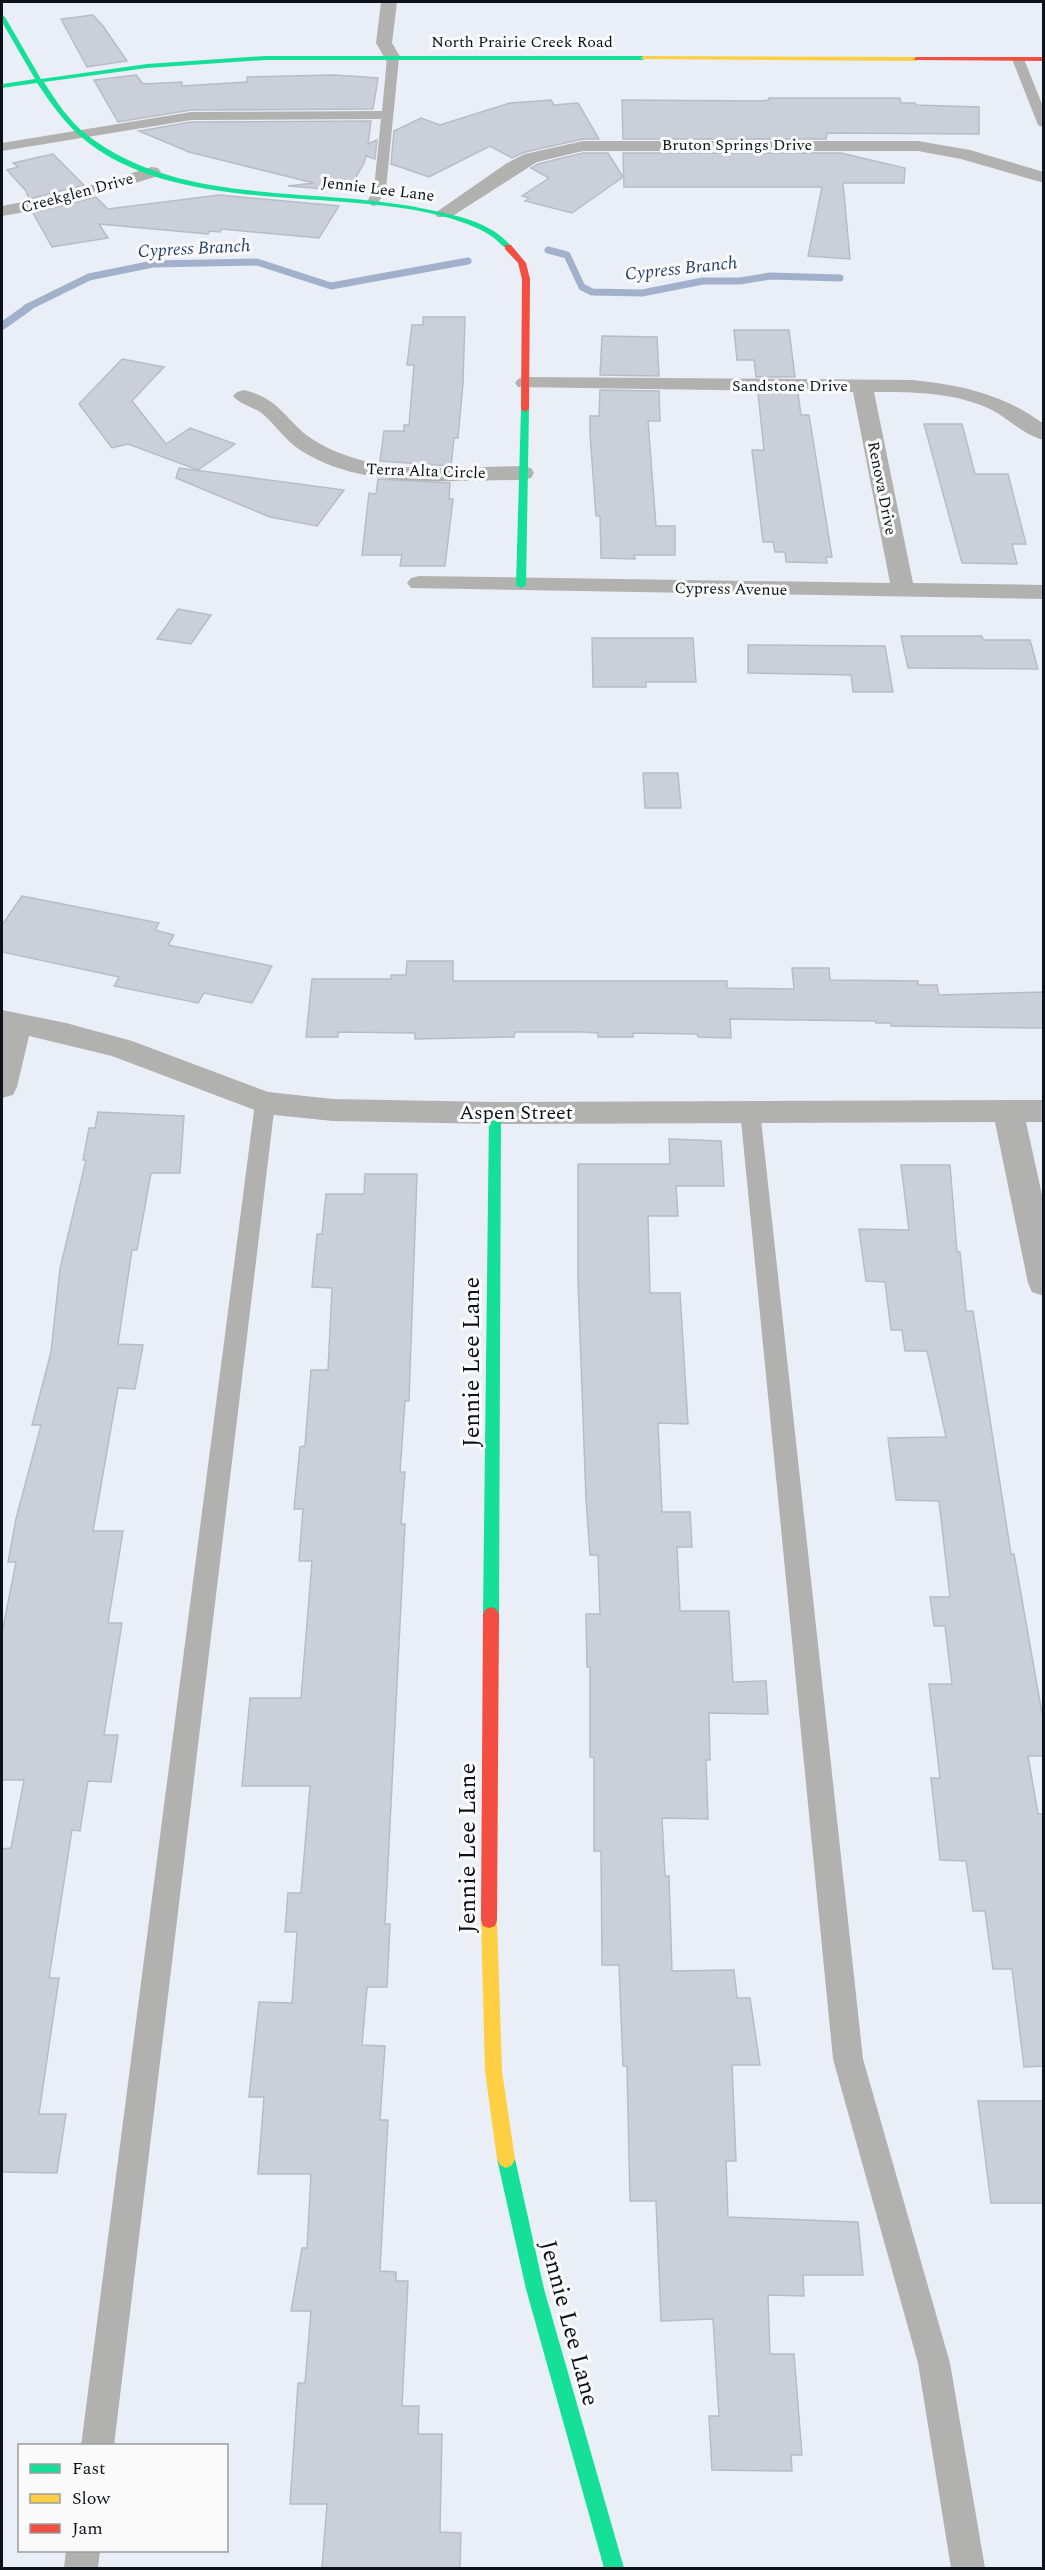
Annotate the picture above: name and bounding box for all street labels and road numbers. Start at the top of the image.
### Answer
street label: North Prairie Creek Road [431,30,613,54]
street label: Bruton Springs Drive [662,133,812,157]
street label: Creekglen Drive [18,166,136,219]
street label: Jennie Lee Lane [320,170,436,208]
street label: Sandstone Drive [732,374,848,398]
street label: Renova Drive [861,439,903,537]
street label: Terra Alta Circle [366,457,486,485]
street label: Cypress Avenue [674,576,788,602]
street label: Aspen Street [459,1098,573,1128]
street label: Jennie Lee Lane [454,1277,490,1447]
street label: Jennie Lee Lane [450,1763,486,1933]
street label: Jennie Lee Lane [530,2236,608,2410]

